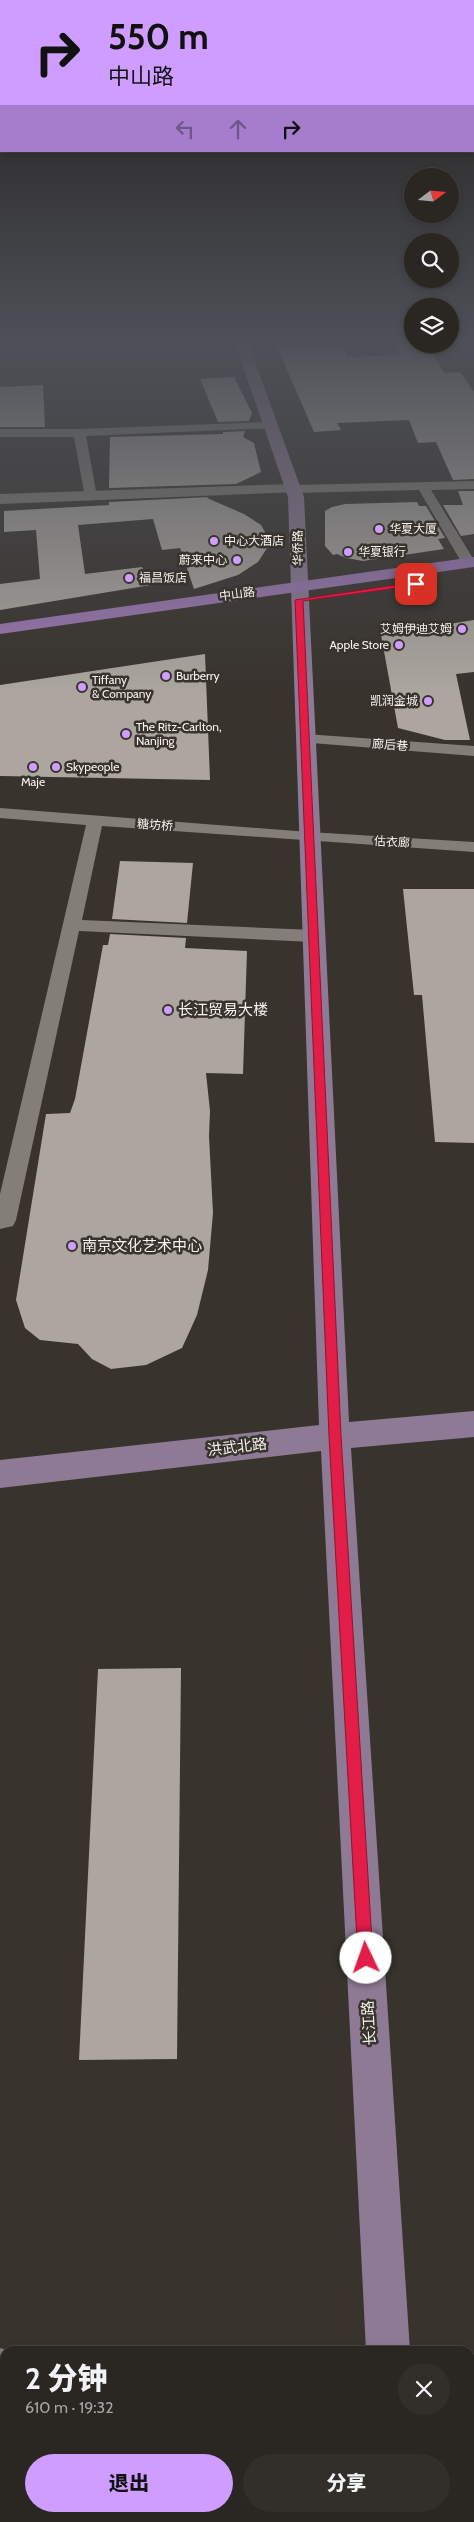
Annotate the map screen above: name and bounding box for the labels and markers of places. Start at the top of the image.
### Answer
place label: 华夏大厦 [389,521,437,536]
marker: 华夏大厦 [373,523,385,535]
place label: 中心大酒店 [224,533,284,548]
marker: 中心大酒店 [208,535,220,547]
place label: 华夏银行 [358,544,406,559]
marker: 华夏银行 [342,546,354,558]
place label: 蔚来中心 [179,552,227,567]
marker: 蔚来中心 [231,554,243,566]
pin [395,563,437,605]
place label: 福昌饭店 [139,570,187,585]
marker: 福昌饭店 [123,572,135,584]
place label: 艾姆伊迪艾姆 [380,621,452,636]
marker: 艾姆伊迪艾姆 [456,623,468,635]
place label: Apple Store [329,637,389,652]
marker: Apple Store [393,639,405,651]
place label: Burberry [176,668,220,683]
marker: Burberry [160,670,172,682]
place label: Tiffany & Company [92,672,151,701]
marker: Tiffany & Company [76,681,88,693]
place label: 凯润金城 [370,693,418,708]
marker: 凯润金城 [422,695,434,707]
place label: The Ritz-Carlton, Nanjing [136,719,222,748]
marker: The Ritz-Carlton, Nanjing [120,728,132,740]
place label: Skypeople [66,759,119,774]
marker: Maje [27,761,39,773]
marker: Skypeople [50,761,62,773]
place label: Maje [21,774,45,789]
place label: 长江贸易大楼 [178,1001,268,1019]
marker: 长江贸易大楼 [162,1004,174,1016]
place label: 南京文化艺术中心 [82,1237,202,1255]
marker: 南京文化艺术中心 [66,1240,78,1252]

